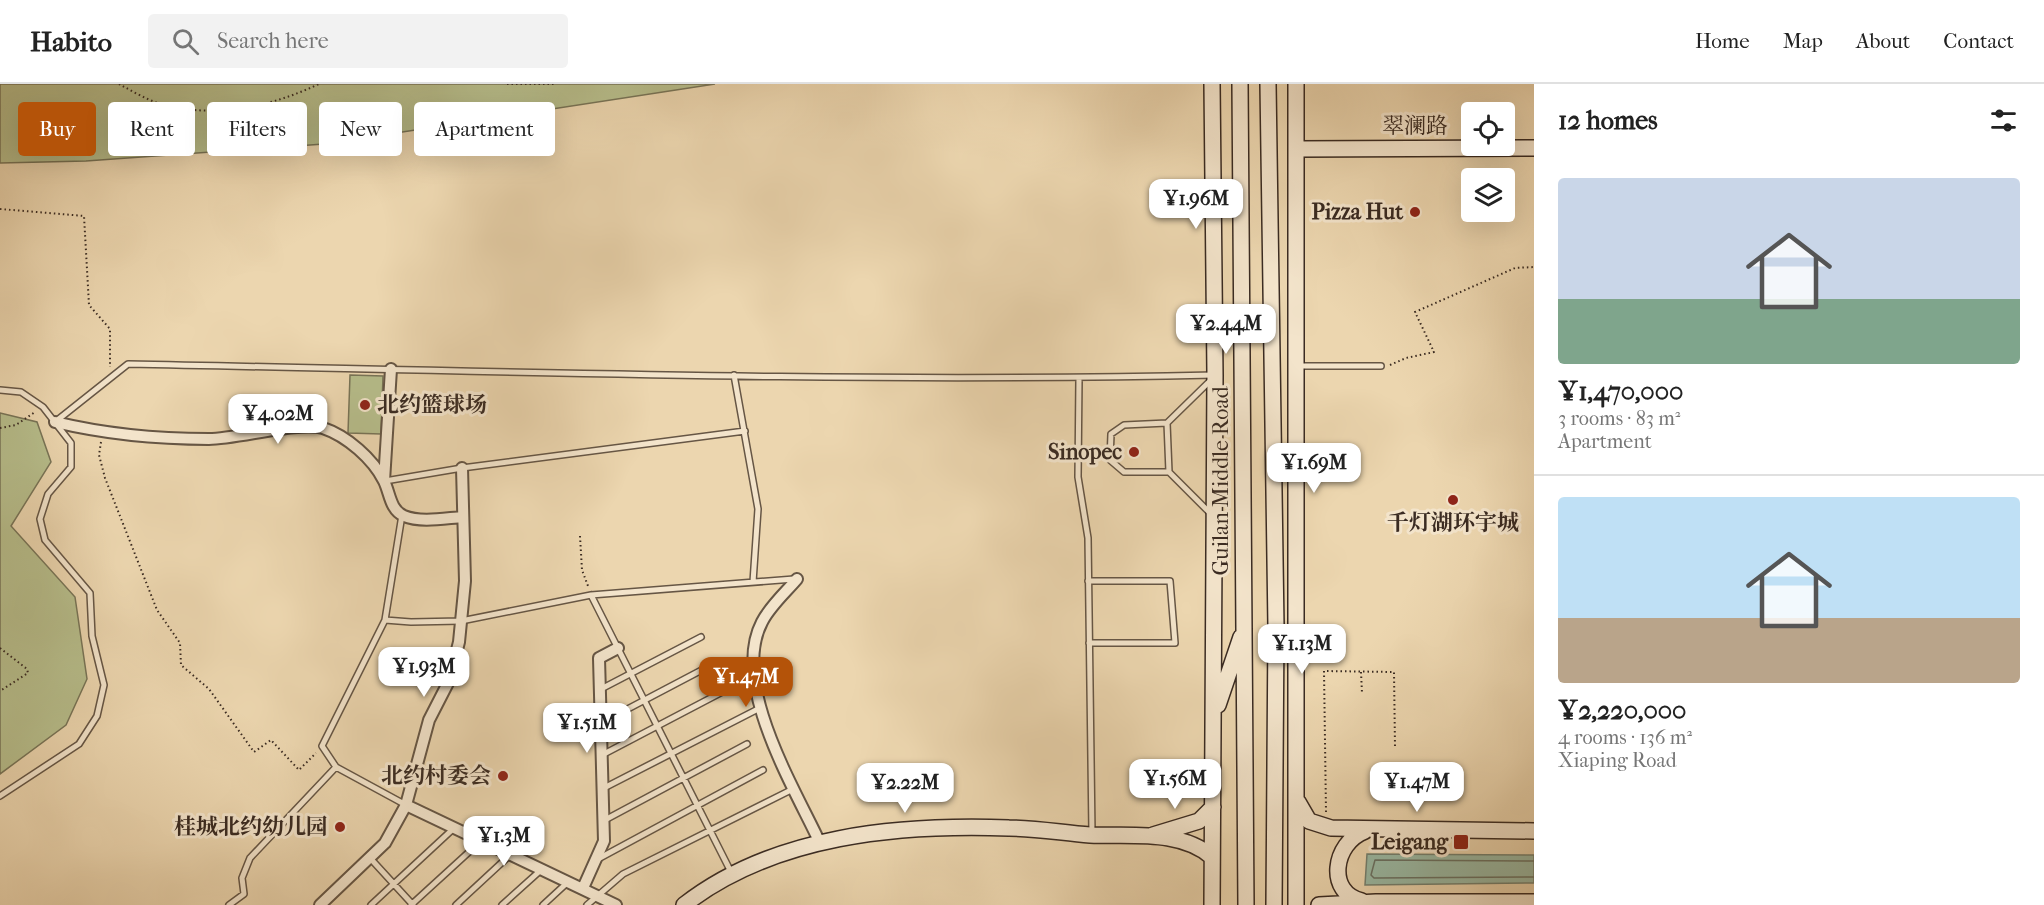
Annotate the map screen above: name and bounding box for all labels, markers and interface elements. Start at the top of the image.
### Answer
search box [148,14,568,68]
text: Habito [30,25,112,58]
icon: search [169,25,202,58]
text: Search here [217,28,329,54]
text: Home [1695,29,1750,53]
text: Map [1783,29,1823,53]
text: About [1856,29,1910,53]
text: Contact [1943,29,2014,53]
chip: Buy [18,102,96,156]
chip: Rent [108,102,195,156]
chip: Filters [207,102,307,156]
chip: New [319,102,402,156]
chip: Apartment [414,102,555,156]
map controls [1461,102,1515,222]
button: locate [1461,102,1515,156]
icon: filters [1987,104,2020,137]
text: 12 homes [1558,105,1658,136]
street label: 翠澜路 [1382,113,1448,139]
button: layers [1461,168,1515,222]
pin: ¥1.96M [1147,179,1245,230]
text: ¥1.96M [1163,187,1229,210]
place label: Pizza Hut [1311,199,1404,225]
marker: Pizza Hut [1408,205,1422,219]
icon: home [1735,217,1843,325]
pin: ¥2.44M [1177,304,1275,355]
text: ¥2.44M [1190,312,1262,335]
text: ¥1,470,000 [1558,376,1683,407]
street label: Guilan Middle Road [1208,385,1234,576]
place label: 北约篮球场 [377,392,487,418]
pin: ¥4.02M [229,394,327,445]
marker: 北约篮球场 [358,398,372,412]
text: ¥4.02M [242,402,314,425]
text: 3 rooms · 83 m² [1558,407,1681,430]
text: Apartment [1558,430,1652,453]
place label: Sinopec [1048,439,1122,465]
pin: ¥1.69M [1265,443,1363,494]
marker: Sinopec [1127,445,1141,459]
text: ¥1.69M [1281,451,1347,474]
marker: 千灯湖环宇城 [1446,493,1460,507]
place label: 千灯湖环宇城 [1387,510,1519,536]
icon: home [1735,536,1843,644]
pin: ¥1.13M [1253,624,1351,675]
text: ¥1.13M [1272,632,1332,655]
pin: ¥1.93M [375,647,473,698]
text: ¥1.93M [392,655,456,678]
pin: ¥1.47M [697,657,795,708]
text: ¥1.47M [713,665,779,688]
text: ¥2,220,000 [1558,695,1686,726]
pin: ¥1.51M [538,703,636,754]
text: ¥1.51M [557,711,617,734]
text: 4 rooms · 136 m² [1558,726,1692,749]
text: Xiaping Road [1558,749,1677,772]
pin: ¥1.56M [1126,759,1224,810]
pin: ¥1.47M [1368,762,1466,813]
place label: 北约村委会 [381,763,491,789]
pin: ¥2.22M [856,763,954,814]
text: ¥1.56M [1143,767,1207,790]
marker: 北约村委会 [496,769,510,783]
text: ¥1.47M [1384,770,1450,793]
text: ¥2.22M [871,771,939,794]
place label: 桂城北约幼儿园 [174,814,328,840]
pin: ¥1.3M [462,816,546,867]
marker: 桂城北约幼儿园 [333,820,347,834]
text: ¥1.3M [477,824,531,847]
place label: Leigang [1371,829,1449,855]
marker: Leigang [1452,833,1470,851]

